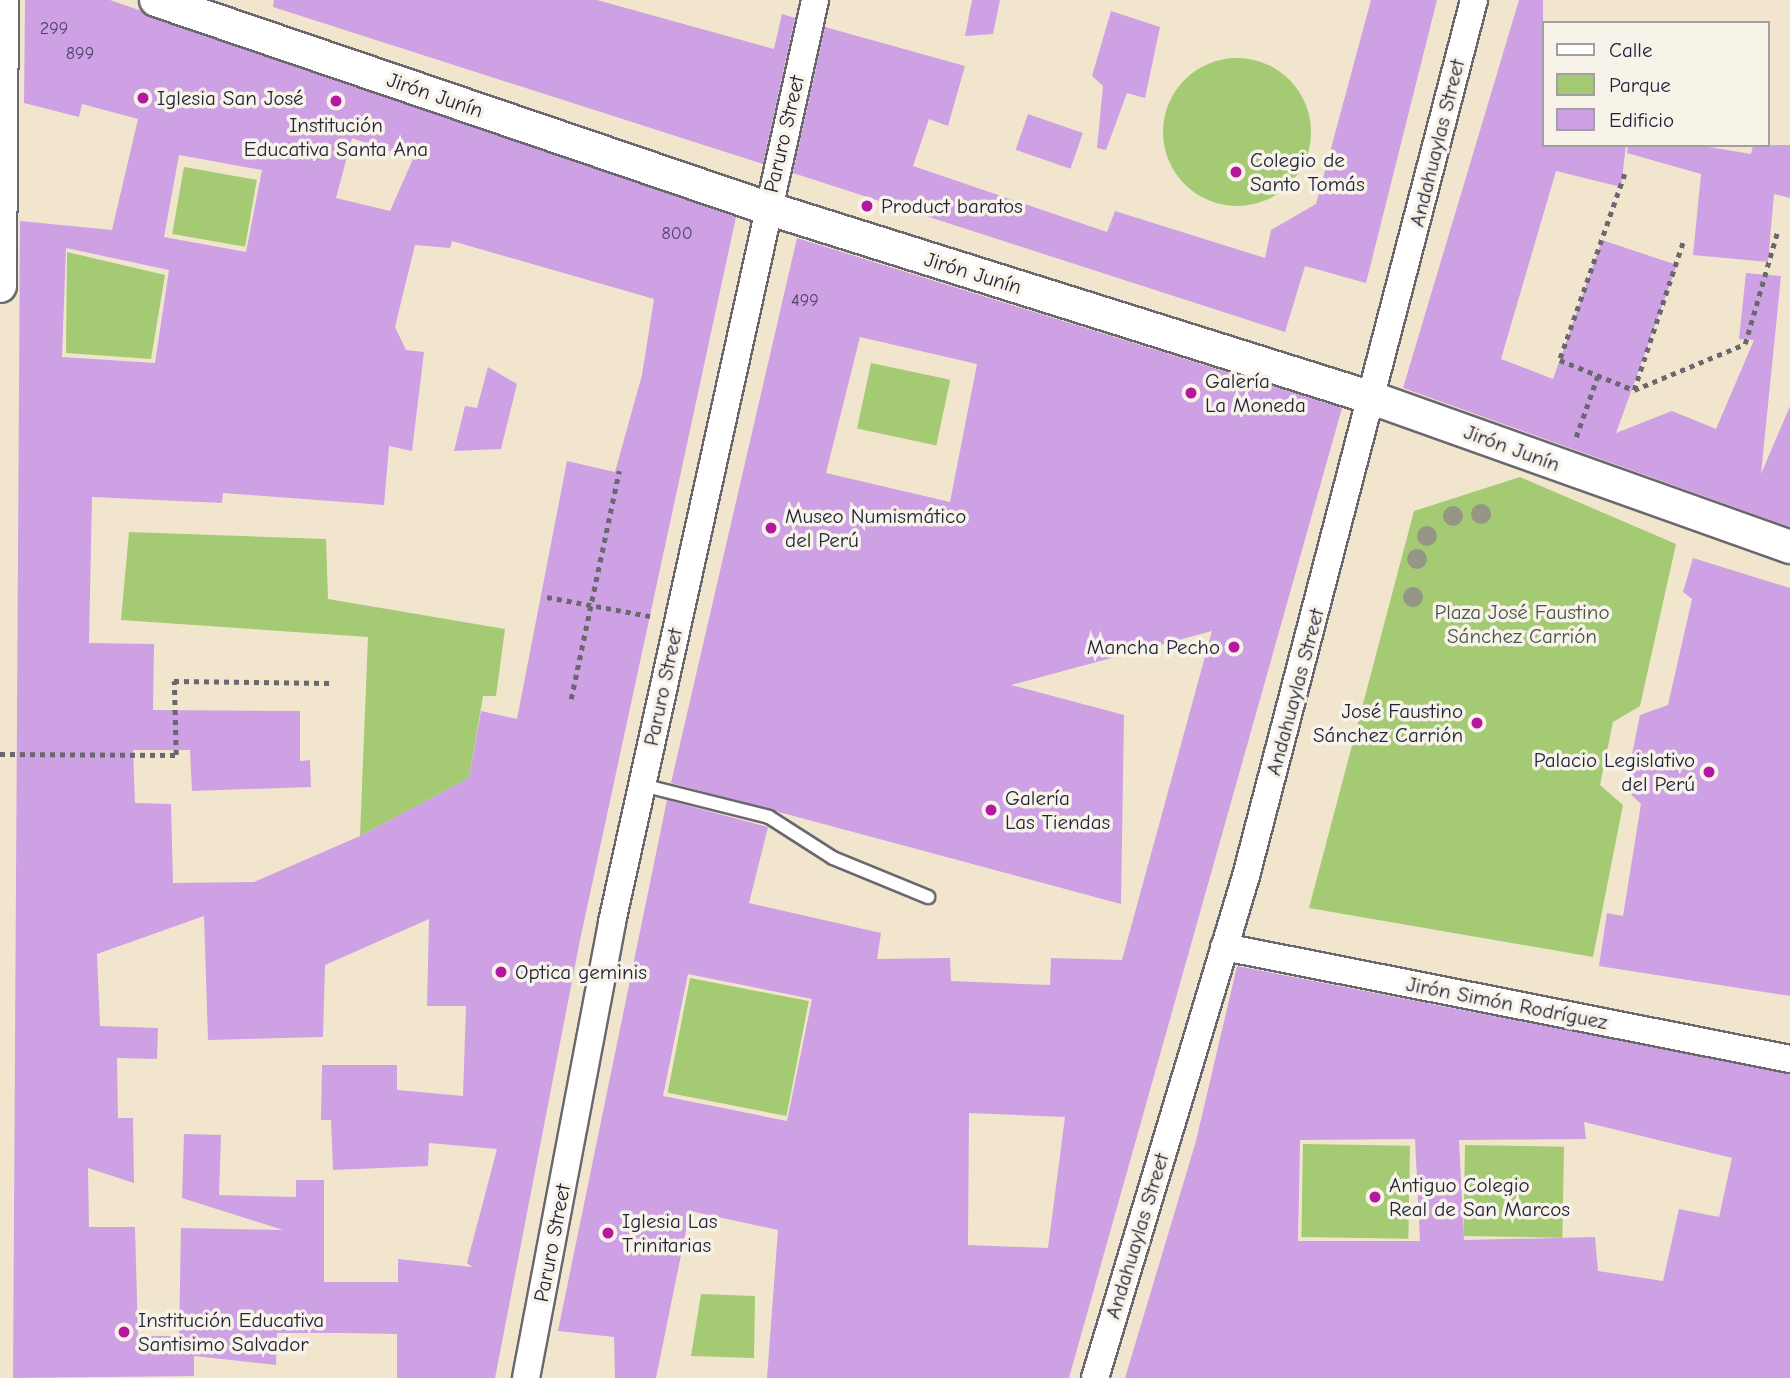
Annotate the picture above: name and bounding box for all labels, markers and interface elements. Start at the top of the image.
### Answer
house number: 299 [40,18,68,40]
legend [1542,21,1769,147]
text: Calle [1609,38,1652,62]
house number: 899 [66,43,94,65]
street label: Andahuaylas Street [1404,57,1470,229]
street label: Jirón Junín [384,67,486,123]
street label: Paruro Street [758,73,810,195]
text: Parque [1609,73,1671,97]
place label: Iglesia San José [157,85,304,111]
marker: Iglesia San José [135,90,151,106]
marker: Institución Educativa Santa Ana [328,93,344,109]
text: Edificio [1609,108,1674,132]
place label: Institución Educativa Santa Ana [244,112,428,162]
place label: Colegio de Santo Tomás [1250,147,1365,197]
marker: Colegio de Santo Tomás [1228,164,1244,180]
place label: Product baratos [881,193,1023,219]
marker: Product baratos [859,198,875,214]
house number: 800 [661,223,693,245]
street label: Jirón Junín [921,246,1025,300]
house number: 499 [791,290,819,312]
place label: Galería La Moneda [1205,368,1306,418]
marker: Galería La Moneda [1183,385,1199,401]
street label: Jirón Junín [1461,419,1563,477]
place label: Museo Numismático del Perú [785,503,966,553]
marker: Museo Numismático del Perú [763,520,779,536]
park label: Plaza José Faustino Sánchez Carrión [1434,599,1610,649]
street label: Andahuaylas Street [1261,606,1329,778]
street label: Paruro Street [638,626,688,748]
place label: Mancha Pecho [1087,634,1220,660]
marker: Mancha Pecho [1226,639,1242,655]
place label: José Faustino Sánchez Carrión [1313,698,1463,748]
marker: José Faustino Sánchez Carrión [1469,715,1485,731]
place label: Palacio Legislativo del Perú [1534,747,1695,797]
marker: Palacio Legislativo del Perú [1701,764,1717,780]
place label: Galería Las Tiendas [1005,785,1110,835]
marker: Galería Las Tiendas [983,802,999,818]
place label: Optica geminis [515,959,647,985]
marker: Optica geminis [493,964,509,980]
street label: Jirón Simón Rodríguez [1404,971,1610,1035]
street label: Andahuaylas Street [1100,1150,1174,1322]
place label: Antiguo Colegio Real de San Marcos [1389,1172,1570,1222]
street label: Paruro Street [528,1182,576,1304]
marker: Antiguo Colegio Real de San Marcos [1367,1189,1383,1205]
place label: Iglesia Las Trinitarias [622,1208,718,1258]
marker: Iglesia Las Trinitarias [600,1225,616,1241]
place label: Institución Educativa Santisimo Salvador [138,1307,324,1357]
marker: Institución Educativa Santisimo Salvador [116,1324,132,1340]

